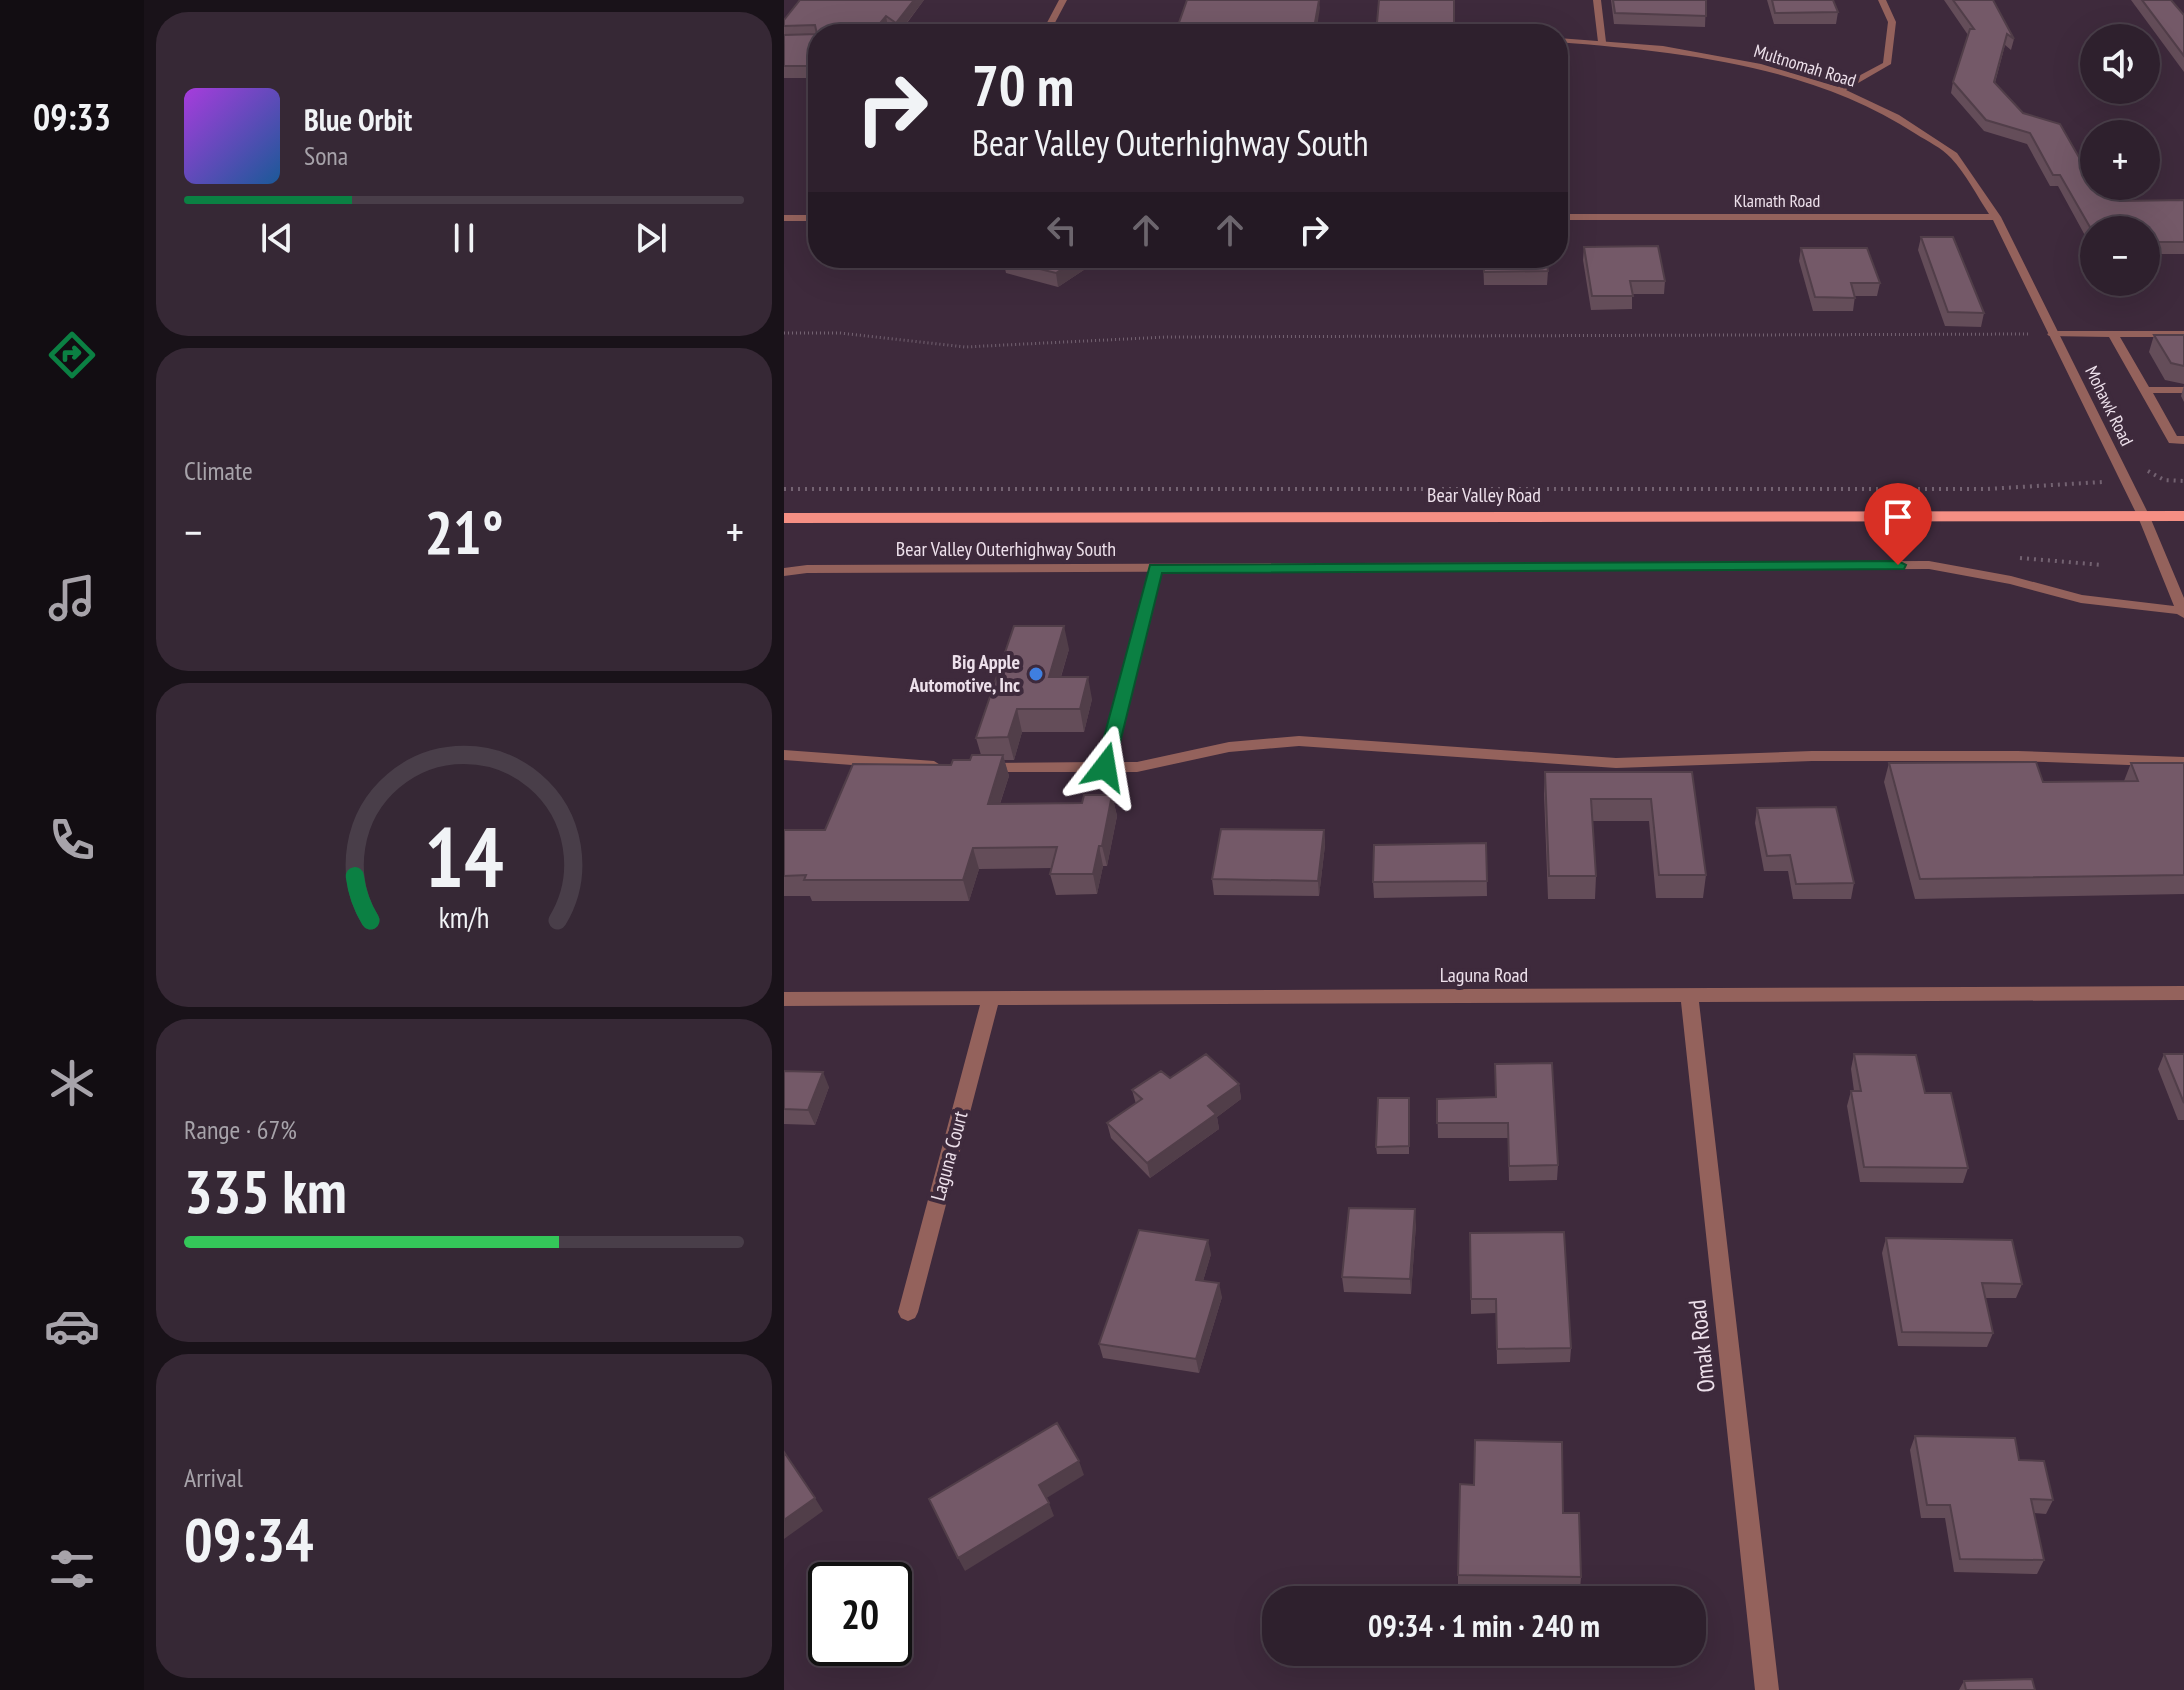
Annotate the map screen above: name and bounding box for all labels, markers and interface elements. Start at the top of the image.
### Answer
map controls [2080,24,2160,296]
button: sound [2080,24,2160,104]
street label: Multnomah Road [1751,39,1859,92]
text: 70 m [972,49,1074,121]
icon: right [840,56,944,160]
text: 09:33 [33,93,111,140]
text: Blue Orbit [304,100,412,139]
text: Bear Valley Outerhighway South [972,119,1368,166]
button: + [2080,120,2160,200]
text: Sona [304,139,348,172]
street label: Klamath Road [1734,189,1820,212]
icon: left [1040,208,1084,252]
icon: ahead [1124,208,1168,252]
icon: ahead [1208,208,1252,252]
icon: right [1292,208,1336,252]
icon: previous [255,216,299,260]
icon: pause [442,216,486,260]
icon: next [629,216,673,260]
button: − [2080,216,2160,296]
icon: directions [44,327,100,383]
street label: Mohawk Road [2080,362,2139,449]
text: Climate [184,454,253,487]
street label: Bear Valley Road [1427,482,1541,508]
pin [1864,483,1932,565]
text: 21° [424,493,504,571]
icon: arrive [1876,495,1920,539]
text: − [184,503,202,560]
text: + [726,503,744,560]
street label: Bear Valley Outerhighway South [896,536,1116,562]
icon: music [44,570,100,626]
place label: Big Apple Automotive, Inc [909,649,1020,698]
marker: Big Apple Automotive, Inc [1027,665,1045,683]
position arrow [1063,725,1147,809]
text: 14 [424,802,504,910]
icon: phone [44,812,100,868]
text: km/h [439,899,489,936]
street label: Laguna Road [1440,962,1528,988]
icon: climate [44,1055,100,1111]
street label: Laguna Court [925,1108,974,1204]
text: Range · 67% [184,1113,297,1146]
text: 335 km [184,1152,347,1230]
icon: car [44,1298,100,1354]
street label: Omak Road [1681,1298,1722,1394]
text: Arrival [184,1461,243,1494]
text: 09:34 [184,1500,314,1578]
icon: filters [44,1541,100,1597]
speed limit sign: 20 [808,1562,912,1666]
text: 09:34 · 1 min · 240 m [1368,1606,1600,1645]

